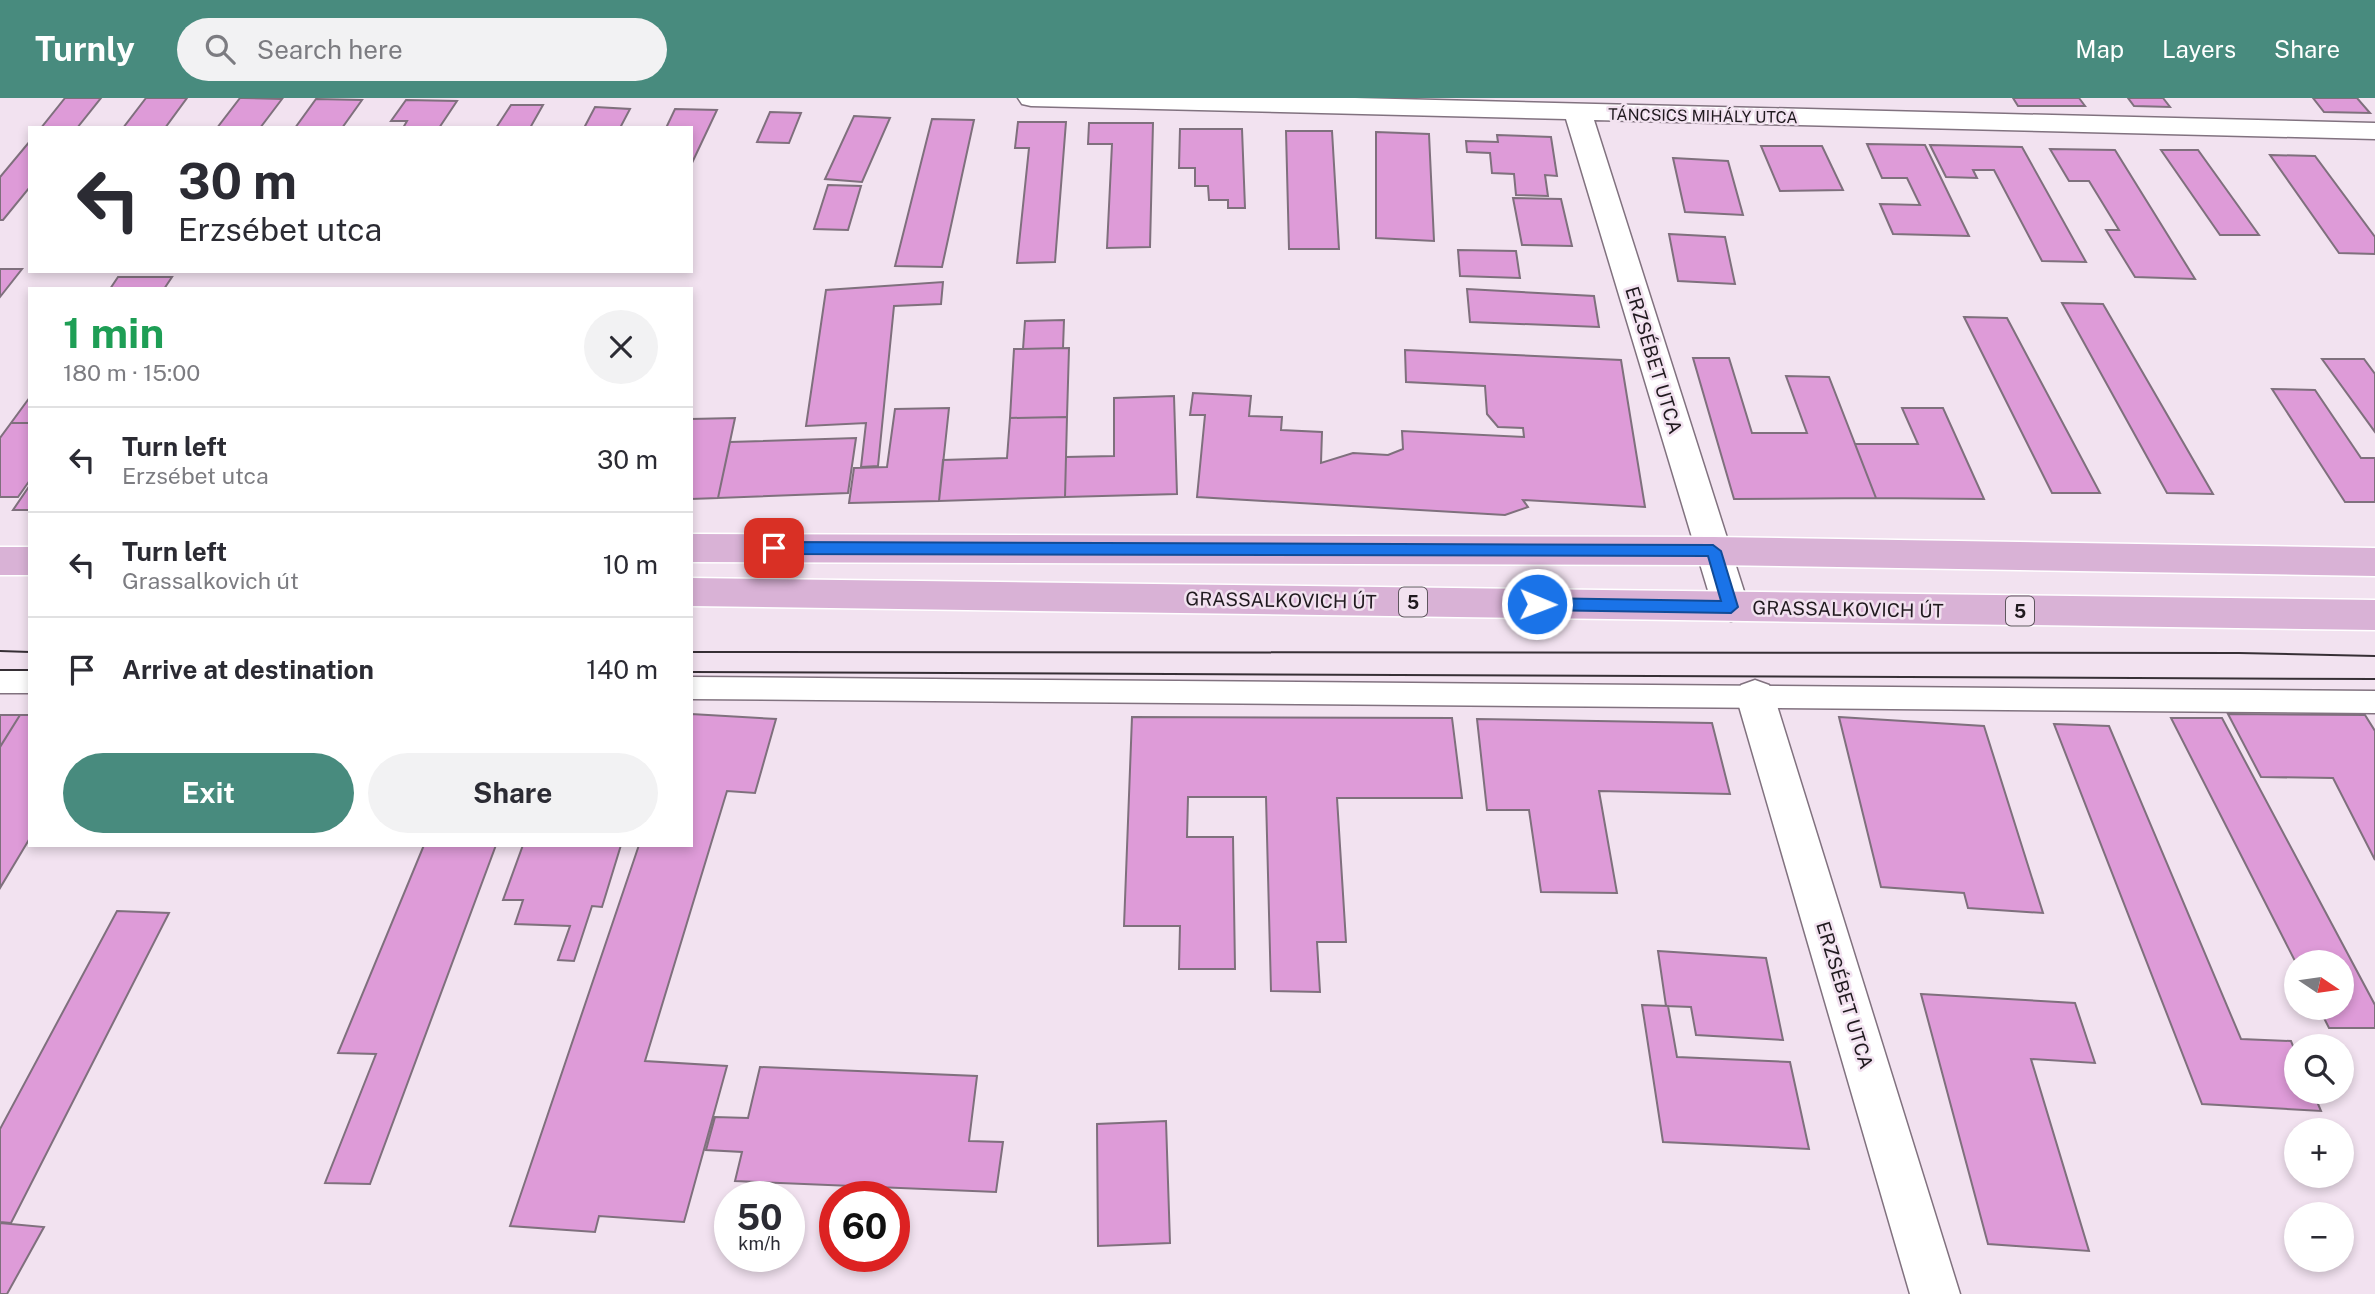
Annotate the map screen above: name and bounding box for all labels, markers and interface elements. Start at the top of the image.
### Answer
search box [177,18,667,81]
text: Turnly [35,30,135,68]
icon: search [201,30,239,68]
text: Search here [257,34,403,65]
text: Map [2075,35,2124,63]
text: Layers [2162,35,2236,63]
text: Share [2274,35,2340,63]
street label: TÁNCSICS MIHÁLY UTCA [1608,104,1798,127]
text: 30 m [178,152,297,210]
icon: left [63,154,154,245]
text: Erzsébet utca [178,211,382,248]
street label: ERZSÉBET UTCA [1621,284,1687,436]
text: 1 min [63,308,164,357]
button: close [584,310,658,384]
text: 180 m · 15:00 [63,359,200,386]
text: Turn left [122,431,227,462]
icon: left [63,441,101,479]
text: 30 m [597,444,658,475]
text: Erzsébet utca [122,462,269,489]
pin [744,518,804,578]
icon: arrive [755,529,793,567]
text: Turn left [122,536,227,567]
icon: left [63,546,101,584]
text: 10 m [603,549,658,580]
text: Grassalkovich út [122,567,299,594]
position arrow [1500,567,1574,641]
street label: GRASSALKOVICH ÚT [1185,587,1377,613]
road number: 5 [1399,588,1427,616]
street label: GRASSALKOVICH ÚT [1752,596,1944,622]
road number: 5 [2006,597,2034,626]
icon: arrive [63,651,101,689]
text: Arrive at destination [122,654,374,685]
text: 140 m [586,654,658,685]
button: Exit [63,753,354,833]
button: Share [368,753,658,833]
street label: ERZSÉBET UTCA [1812,919,1878,1071]
north arrow [2284,950,2354,1020]
map controls [2284,950,2354,1272]
button: search [2284,1034,2354,1104]
button: + [2284,1118,2354,1188]
speed limit sign: 60 [819,1181,910,1272]
text: 50 [736,1197,783,1238]
button: − [2284,1202,2354,1272]
text: km/h [738,1233,781,1254]

